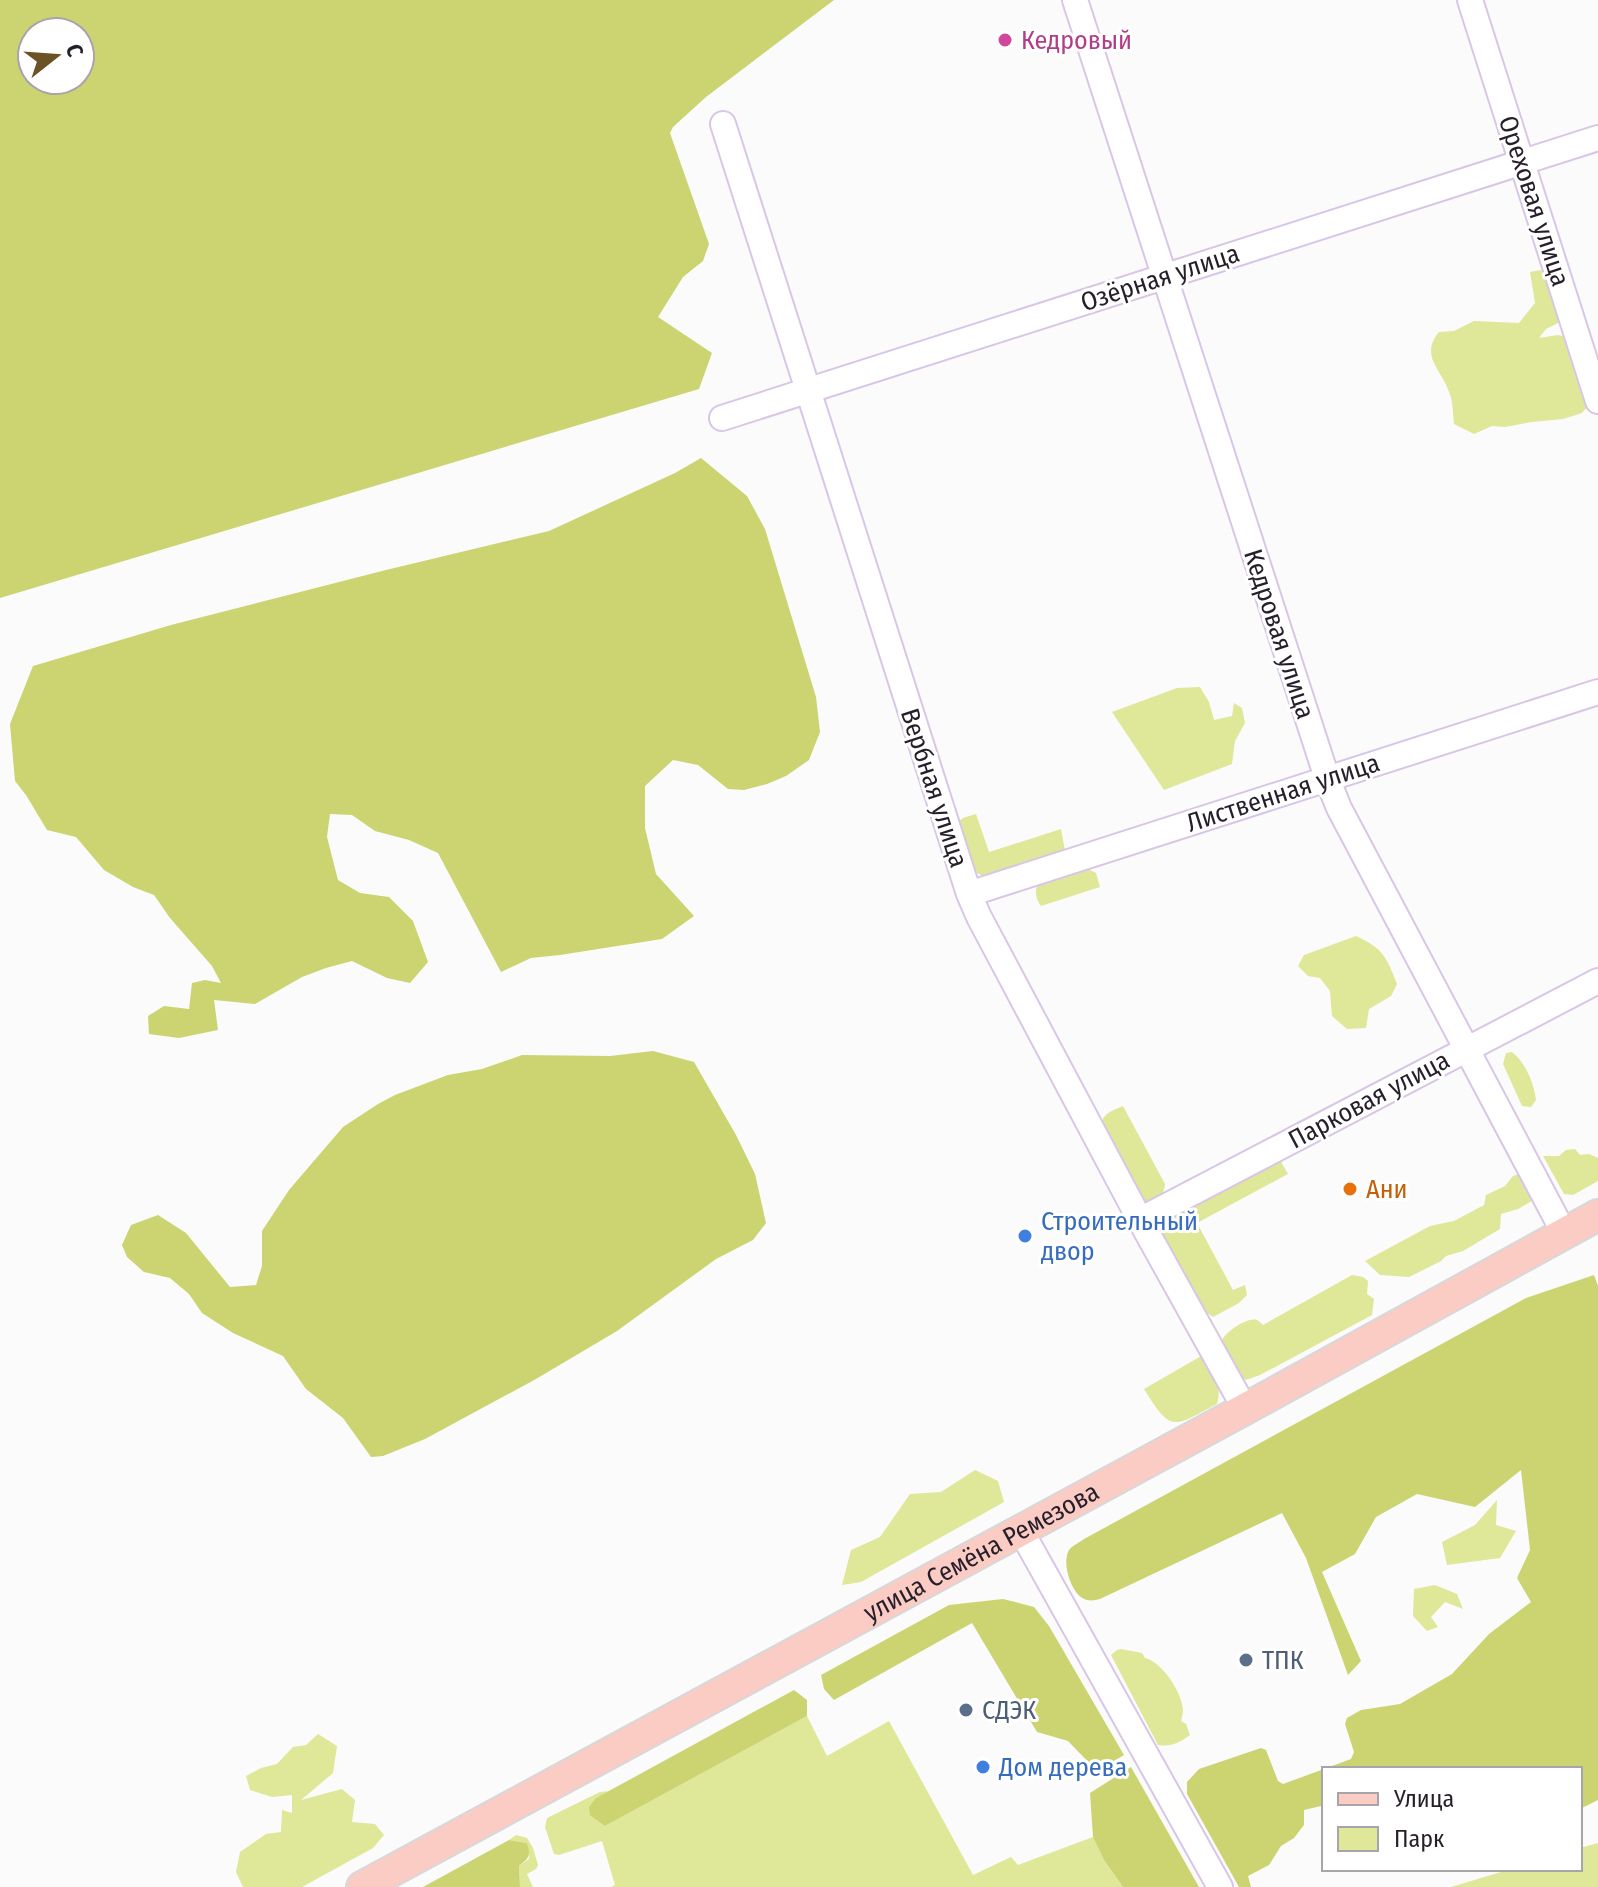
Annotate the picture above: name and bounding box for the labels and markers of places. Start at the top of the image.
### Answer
place label: Кедровый [1021,25,1132,56]
marker: Кедровый [996,31,1014,49]
place label: Ани [1366,1174,1408,1205]
marker: Ани [1341,1180,1359,1198]
place label: Строительный двор [1041,1206,1198,1267]
marker: Строительный двор [1016,1227,1034,1245]
place label: ТПК [1262,1645,1304,1676]
marker: ТПК [1237,1651,1255,1669]
place label: СДЭК [982,1695,1036,1726]
marker: СДЭК [957,1701,975,1719]
place label: Дом дерева [998,1752,1127,1783]
marker: Дом дерева [974,1758,992,1776]

